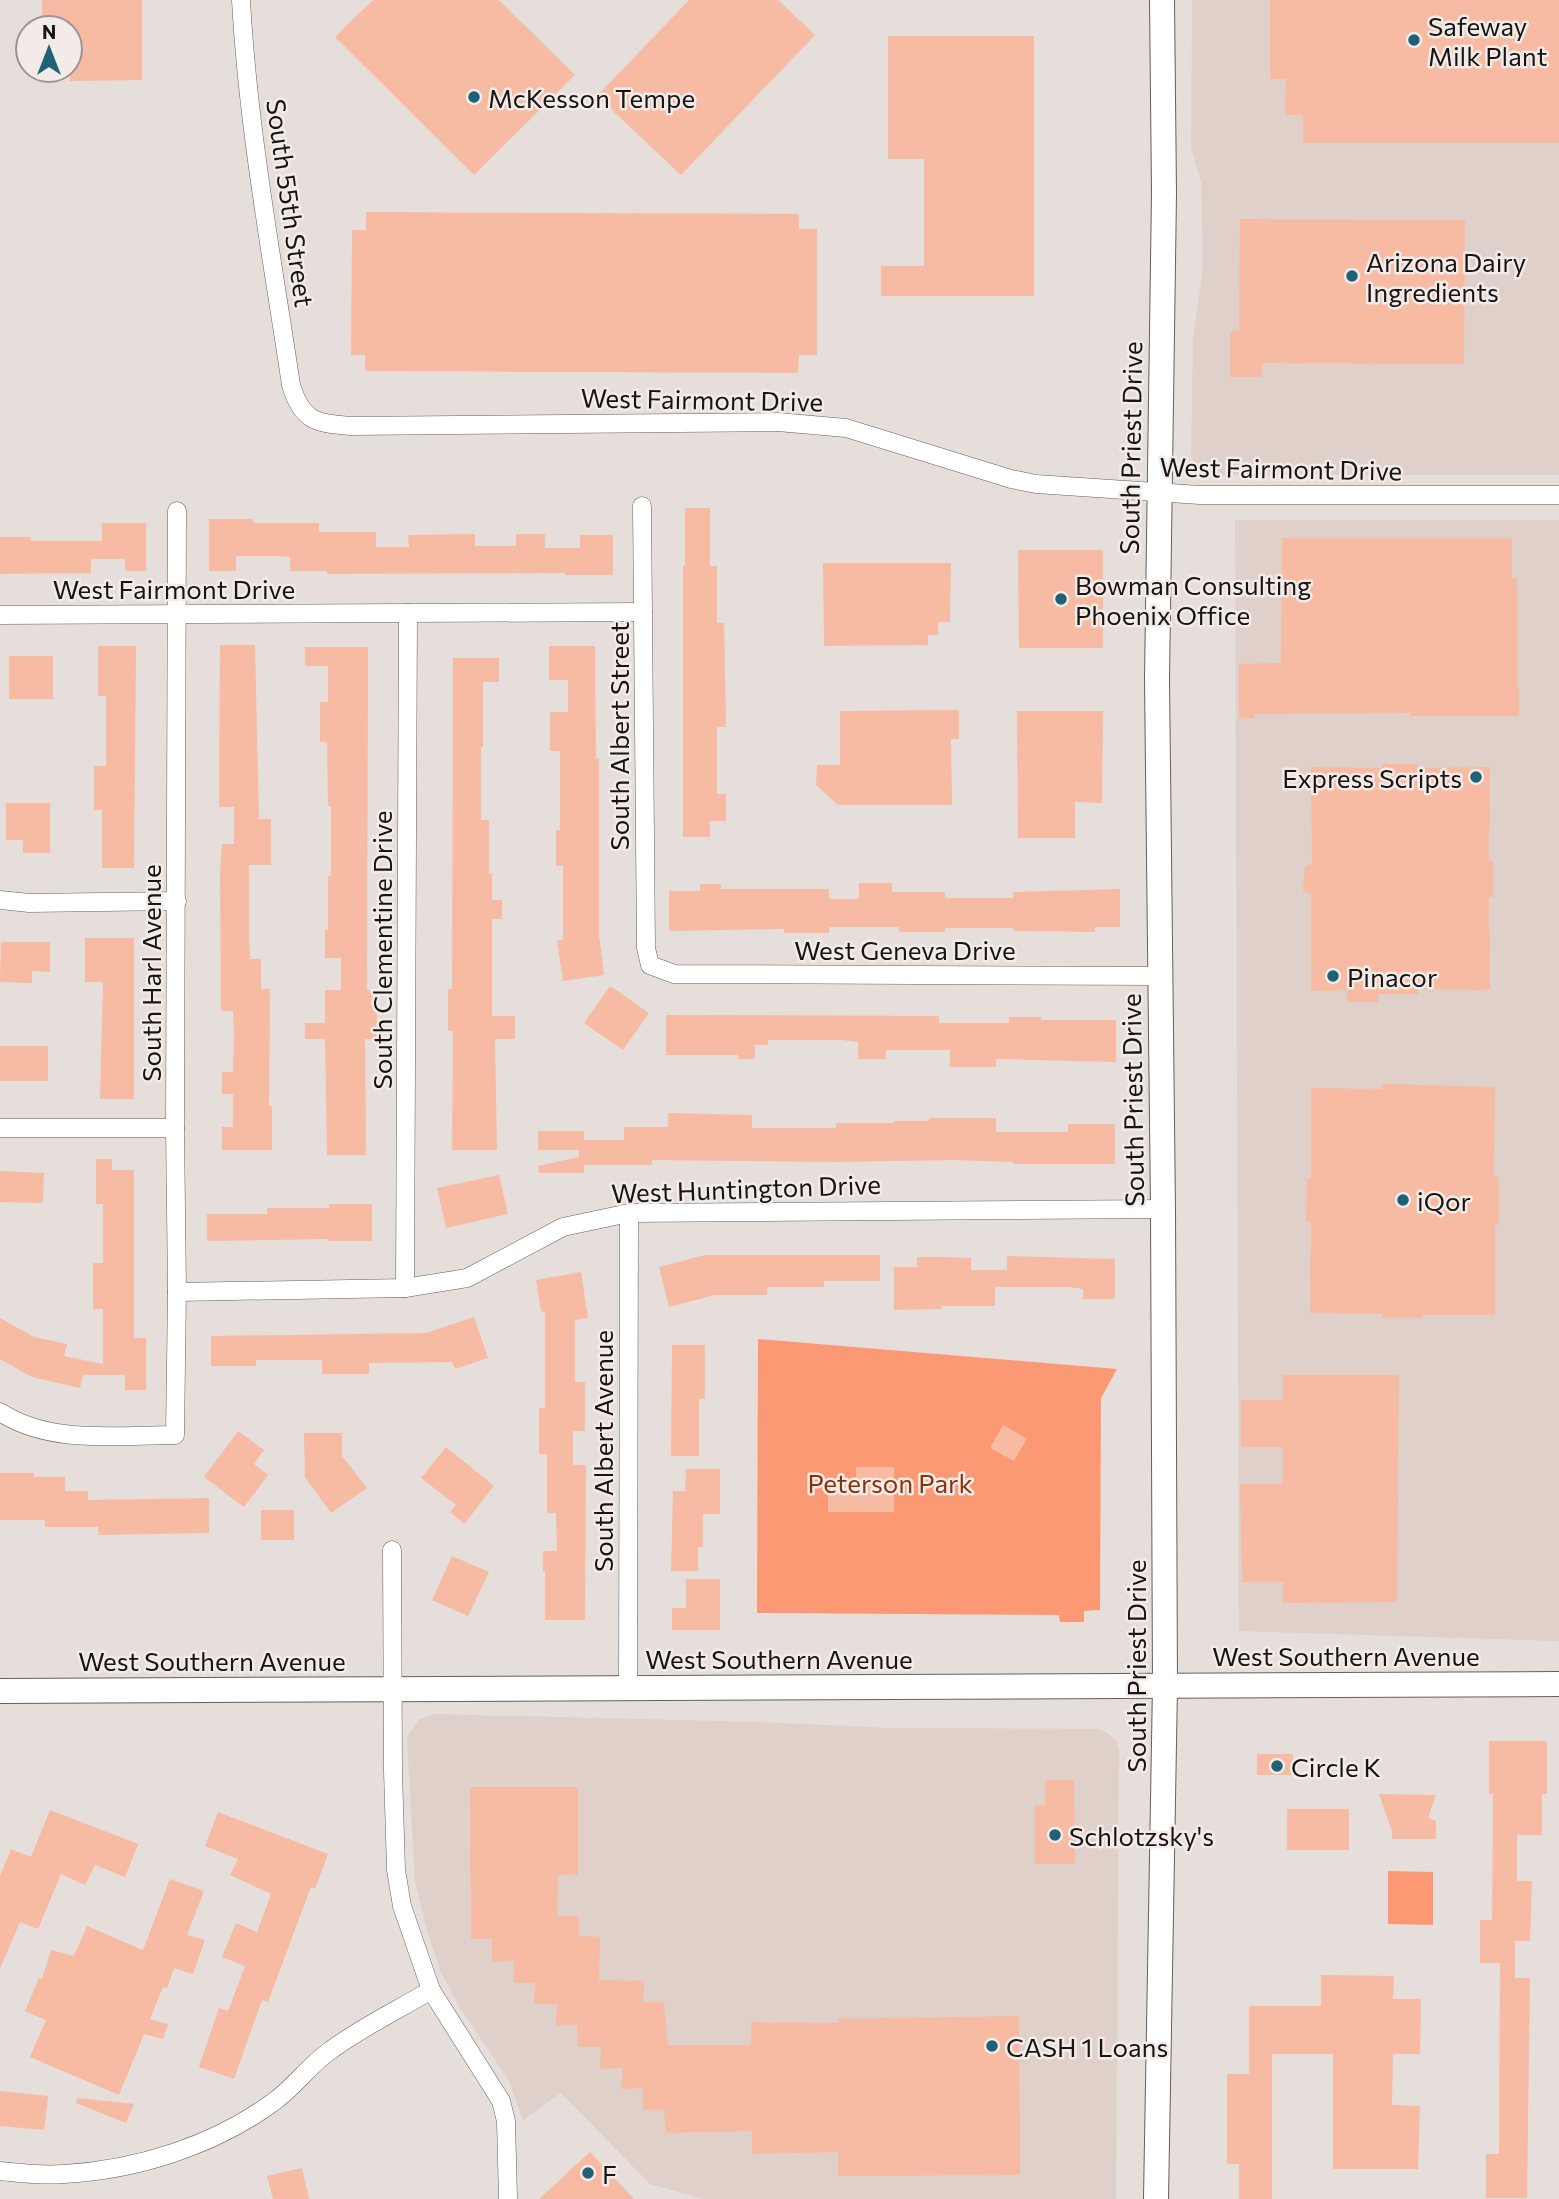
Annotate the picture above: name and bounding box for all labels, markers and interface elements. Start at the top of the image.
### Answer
place label: Safeway Milk Plant [1428,10,1547,71]
north arrow [14,14,84,84]
text: N [42,20,56,43]
marker: Safeway Milk Plant [1406,32,1422,48]
place label: McKesson Tempe [488,82,695,113]
marker: McKesson Tempe [466,89,482,105]
street label: South 55th Street [261,97,321,309]
place label: Arizona Dairy Ingredients [1366,246,1526,307]
marker: Arizona Dairy Ingredients [1344,268,1360,284]
street label: South Priest Drive [1113,341,1147,555]
street label: West Fairmont Drive [581,381,823,417]
street label: West Fairmont Drive [1160,450,1402,486]
place label: Bowman Consulting Phoenix Office [1075,569,1311,630]
street label: West Fairmont Drive [53,573,295,604]
marker: Bowman Consulting Phoenix Office [1053,591,1069,607]
street label: South Albert Street [603,622,634,851]
place label: Express Scripts [1282,762,1462,793]
marker: Express Scripts [1468,769,1484,785]
street label: South Clementine Drive [366,810,397,1090]
street label: South Harl Avenue [135,864,166,1082]
street label: West Geneva Drive [794,934,1016,965]
place label: Pinacor [1347,961,1437,992]
marker: Pinacor [1325,968,1341,984]
street label: South Priest Drive [1115,993,1149,1207]
street label: West Huntington Drive [611,1168,881,1208]
place label: iQor [1417,1185,1471,1216]
marker: iQor [1395,1192,1411,1208]
street label: South Albert Avenue [587,1330,618,1572]
park label: Peterson Park [807,1467,973,1498]
street label: South Priest Drive [1120,1559,1151,1773]
street label: West Southern Avenue [1212,1640,1480,1671]
street label: West Southern Avenue [645,1643,913,1674]
street label: West Southern Avenue [78,1645,346,1676]
place label: Circle K [1291,1751,1381,1782]
marker: Circle K [1269,1758,1285,1774]
place label: Schlotzsky's [1069,1820,1214,1851]
marker: Schlotzsky's [1047,1827,1063,1843]
place label: CASH 1 Loans [1006,2031,1168,2062]
marker: CASH 1 Loans [984,2038,1000,2054]
place label: F [602,2158,617,2189]
marker: F [580,2165,596,2181]

